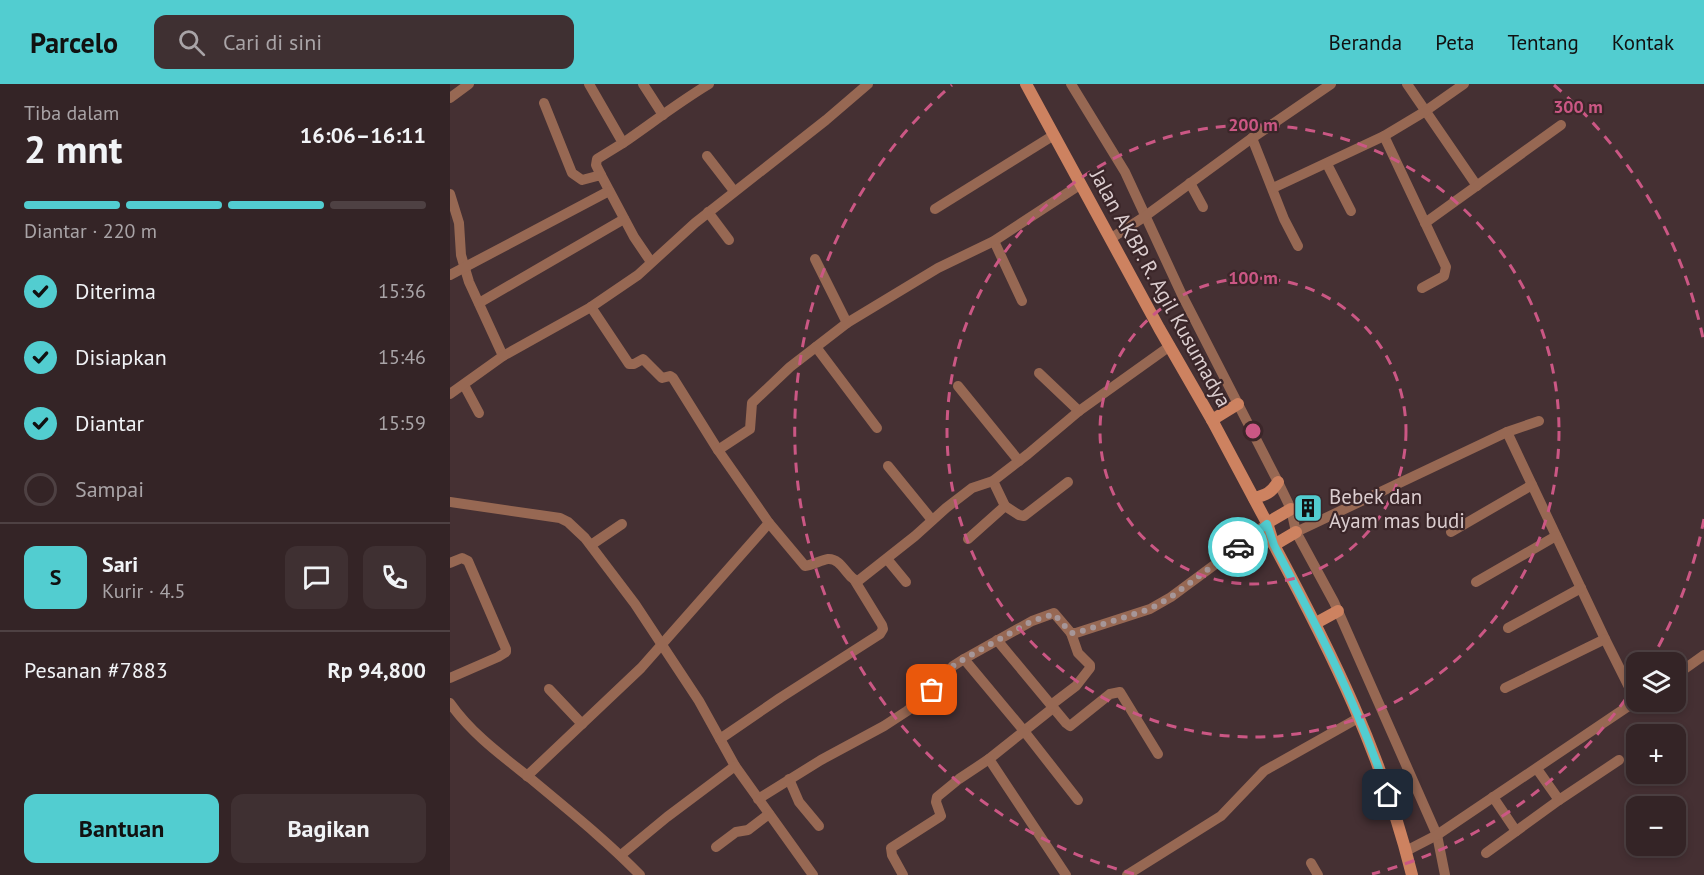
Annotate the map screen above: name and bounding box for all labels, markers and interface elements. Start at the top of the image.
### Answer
search box [154,15,574,69]
text: Parcelo [30,24,118,61]
icon: search [175,26,208,59]
text: Cari di sini [223,28,322,56]
text: Beranda [1329,29,1402,56]
text: Peta [1435,29,1474,56]
text: Tentang [1507,29,1579,56]
text: Kontak [1612,29,1674,56]
text: 300 m [1553,95,1603,118]
text: Tiba dalam [24,100,119,126]
text: 200 m [1228,113,1278,136]
text: 16:06–16:11 [300,121,426,149]
text: 2 mnt [24,123,122,174]
street label: Jalan AKBP. R. Agil Kusumadya [1084,163,1238,412]
text: Diantar · 220 m [24,218,157,244]
text: 100 m [1228,266,1278,289]
icon: check [24,275,57,308]
text: Diterima [75,277,156,305]
text: 15:36 [378,278,426,304]
icon: check [24,341,57,374]
text: Disiapkan [75,343,167,371]
text: 15:46 [378,344,426,370]
icon: check [24,407,57,440]
text: Diantar [75,409,144,437]
text: 15:59 [378,410,426,436]
centre of rings [1243,421,1263,441]
text: Sampai [75,475,144,503]
place label: Bebek dan Ayam mas budi [1329,483,1465,534]
building icon: Bebek dan Ayam mas budi [1292,492,1324,524]
courier [1208,517,1268,577]
icon: car [1222,531,1255,564]
button: chat [285,546,348,609]
button: phone [363,546,426,609]
text: Sari [102,550,138,578]
text: S [50,563,61,591]
text: Kurir · 4.5 [102,578,185,604]
map controls [1626,652,1686,856]
button: layers [1626,652,1686,712]
text: Pesanan #7883 [24,656,168,684]
text: Rp 94,800 [327,656,426,684]
pin [906,664,957,715]
icon: bag [915,673,948,706]
button: + [1626,724,1686,784]
pin [1362,769,1413,820]
icon: home [1371,778,1404,811]
button: Bantuan [24,794,219,863]
button: Bagikan [231,794,426,863]
button: − [1626,796,1686,856]

